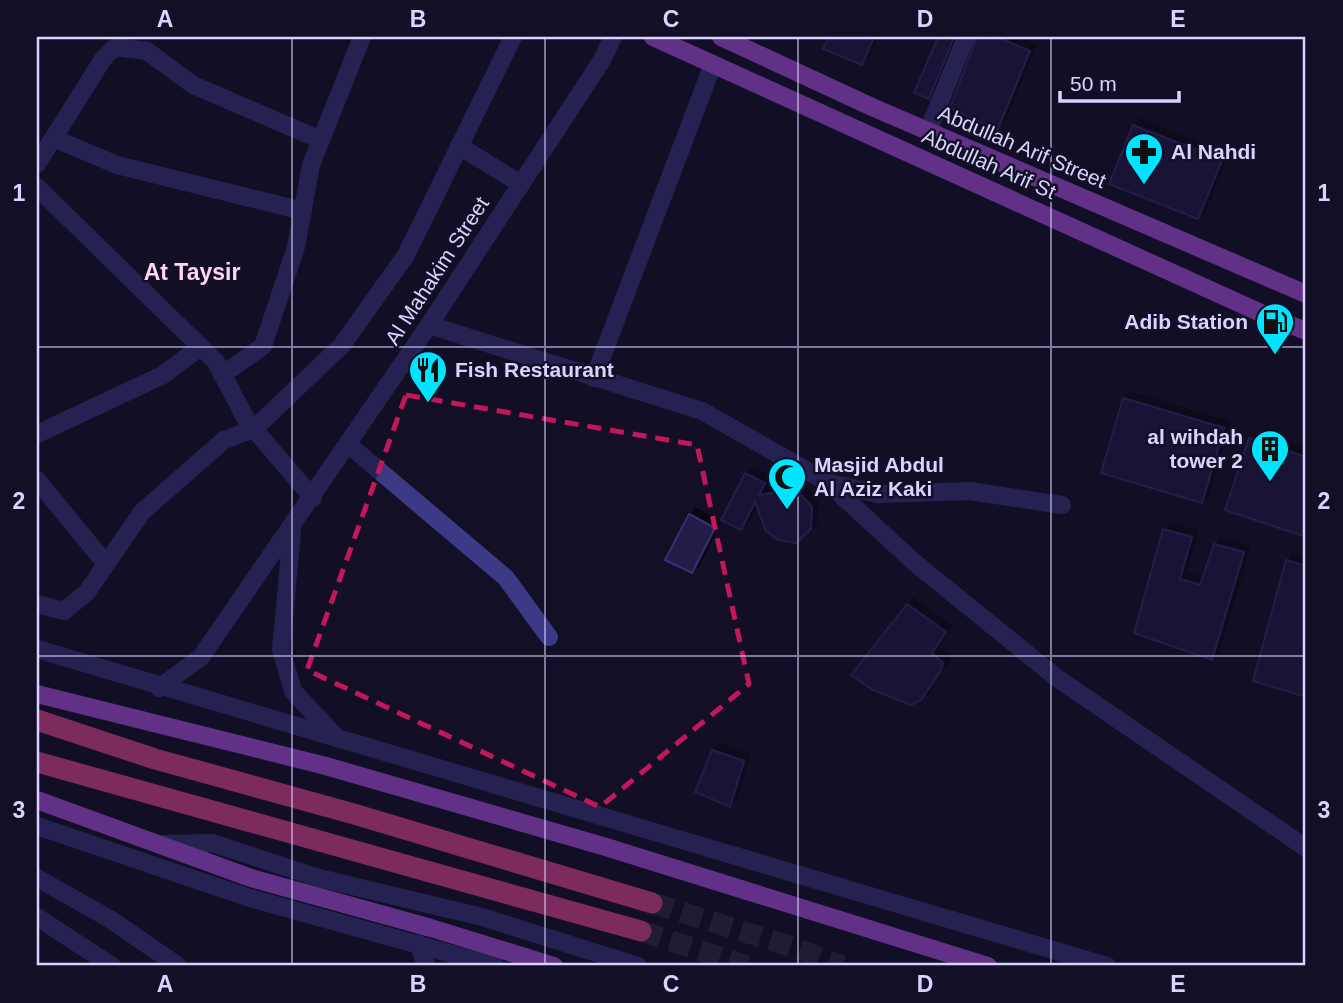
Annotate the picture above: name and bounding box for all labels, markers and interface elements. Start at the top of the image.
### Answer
text: A [157,6,173,32]
text: B [410,6,426,32]
text: C [663,6,679,32]
text: D [917,6,933,32]
text: E [1170,6,1186,32]
scale bar [1060,60,1178,104]
text: 50 m [1070,72,1117,95]
street label: Abdullah Arif Street [934,100,1110,194]
street label: Abdullah Arif St [918,123,1060,205]
pharmacy icon: Al Nahdi [1123,131,1165,186]
place label: Al Nahdi [1171,140,1256,163]
text: 1 [13,180,26,206]
text: 1 [1318,180,1331,206]
street label: Al Mahakim Street [380,192,493,349]
district label: At Taysir [144,259,240,285]
fuel station icon: Adib Station [1254,301,1296,356]
place label: Adib Station [1124,310,1248,333]
restaurant icon: Fish Restaurant [407,349,449,404]
place label: Fish Restaurant [455,358,614,381]
place label: al wihdah tower 2 [1147,425,1243,472]
building icon: al wihdah tower 2 [1249,428,1291,483]
place label: Masjid Abdul Al Aziz Kaki [814,453,944,500]
mosque icon: Masjid Abdul Al Aziz Kaki [766,456,808,511]
text: 2 [13,488,25,514]
text: 2 [1318,488,1330,514]
text: 3 [13,797,25,823]
text: 3 [1318,797,1330,823]
text: A [157,971,173,997]
text: B [410,971,426,997]
text: C [663,971,679,997]
text: D [917,971,933,997]
text: E [1170,971,1186,997]

